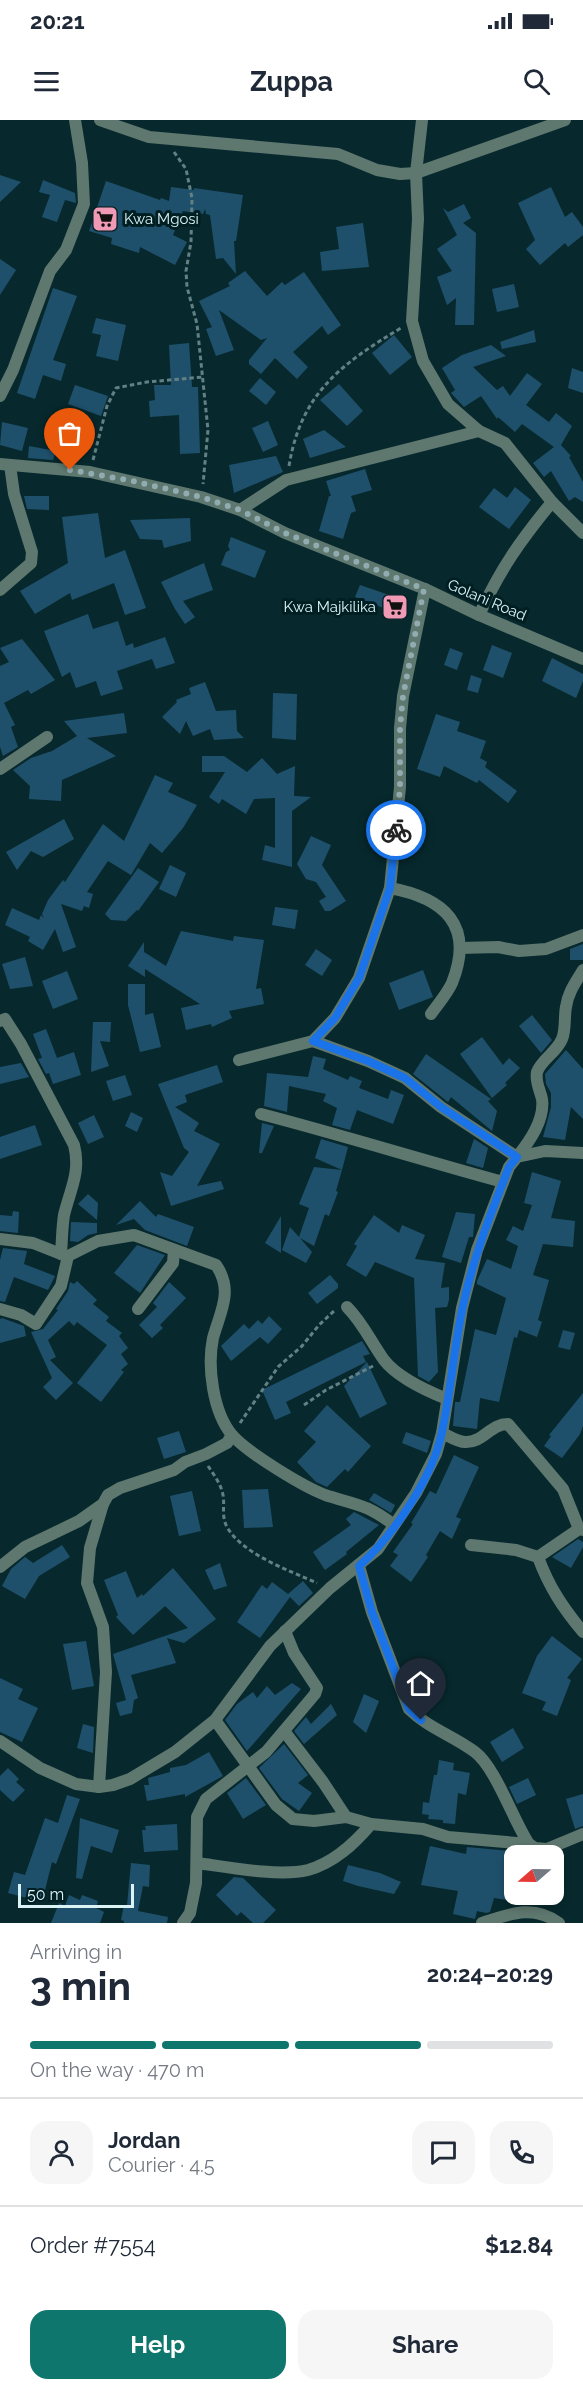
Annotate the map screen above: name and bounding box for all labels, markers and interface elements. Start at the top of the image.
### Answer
text: 20:21 [30,8,85,34]
icon: menu [30,65,63,98]
icon: search [520,65,553,98]
text: Zuppa [250,66,333,97]
supermarket icon: Kwa Mgosi [90,204,120,234]
place label: Kwa Mgosi [124,210,199,228]
pin [44,408,95,470]
icon: bag [53,417,86,450]
street label: Golani Road [445,575,529,625]
supermarket icon: Kwa Majkilika [380,592,410,622]
place label: Kwa Majkilika [284,598,376,616]
courier [366,800,426,860]
icon: bike [380,814,413,847]
pin [395,1658,446,1720]
icon: home [404,1667,437,1700]
north arrow [504,1845,564,1905]
map controls [504,1845,564,1905]
scale bar [18,1881,134,1908]
text: 50 m [27,1885,64,1904]
text: Arriving in [30,1940,122,1964]
text: 20:24–20:29 [427,1961,553,1987]
text: 3 min [30,1963,131,2009]
text: On the way · 470 m [30,2058,204,2082]
button: person [30,2121,93,2184]
button: chat [412,2121,475,2184]
button: phone [490,2121,553,2184]
text: Jordan [108,2127,180,2153]
text: Courier · 4.5 [108,2153,215,2177]
text: Order #7554 [30,2232,156,2258]
text: $12.84 [485,2232,553,2258]
button: Help [30,2310,286,2379]
button: Share [298,2310,553,2379]

